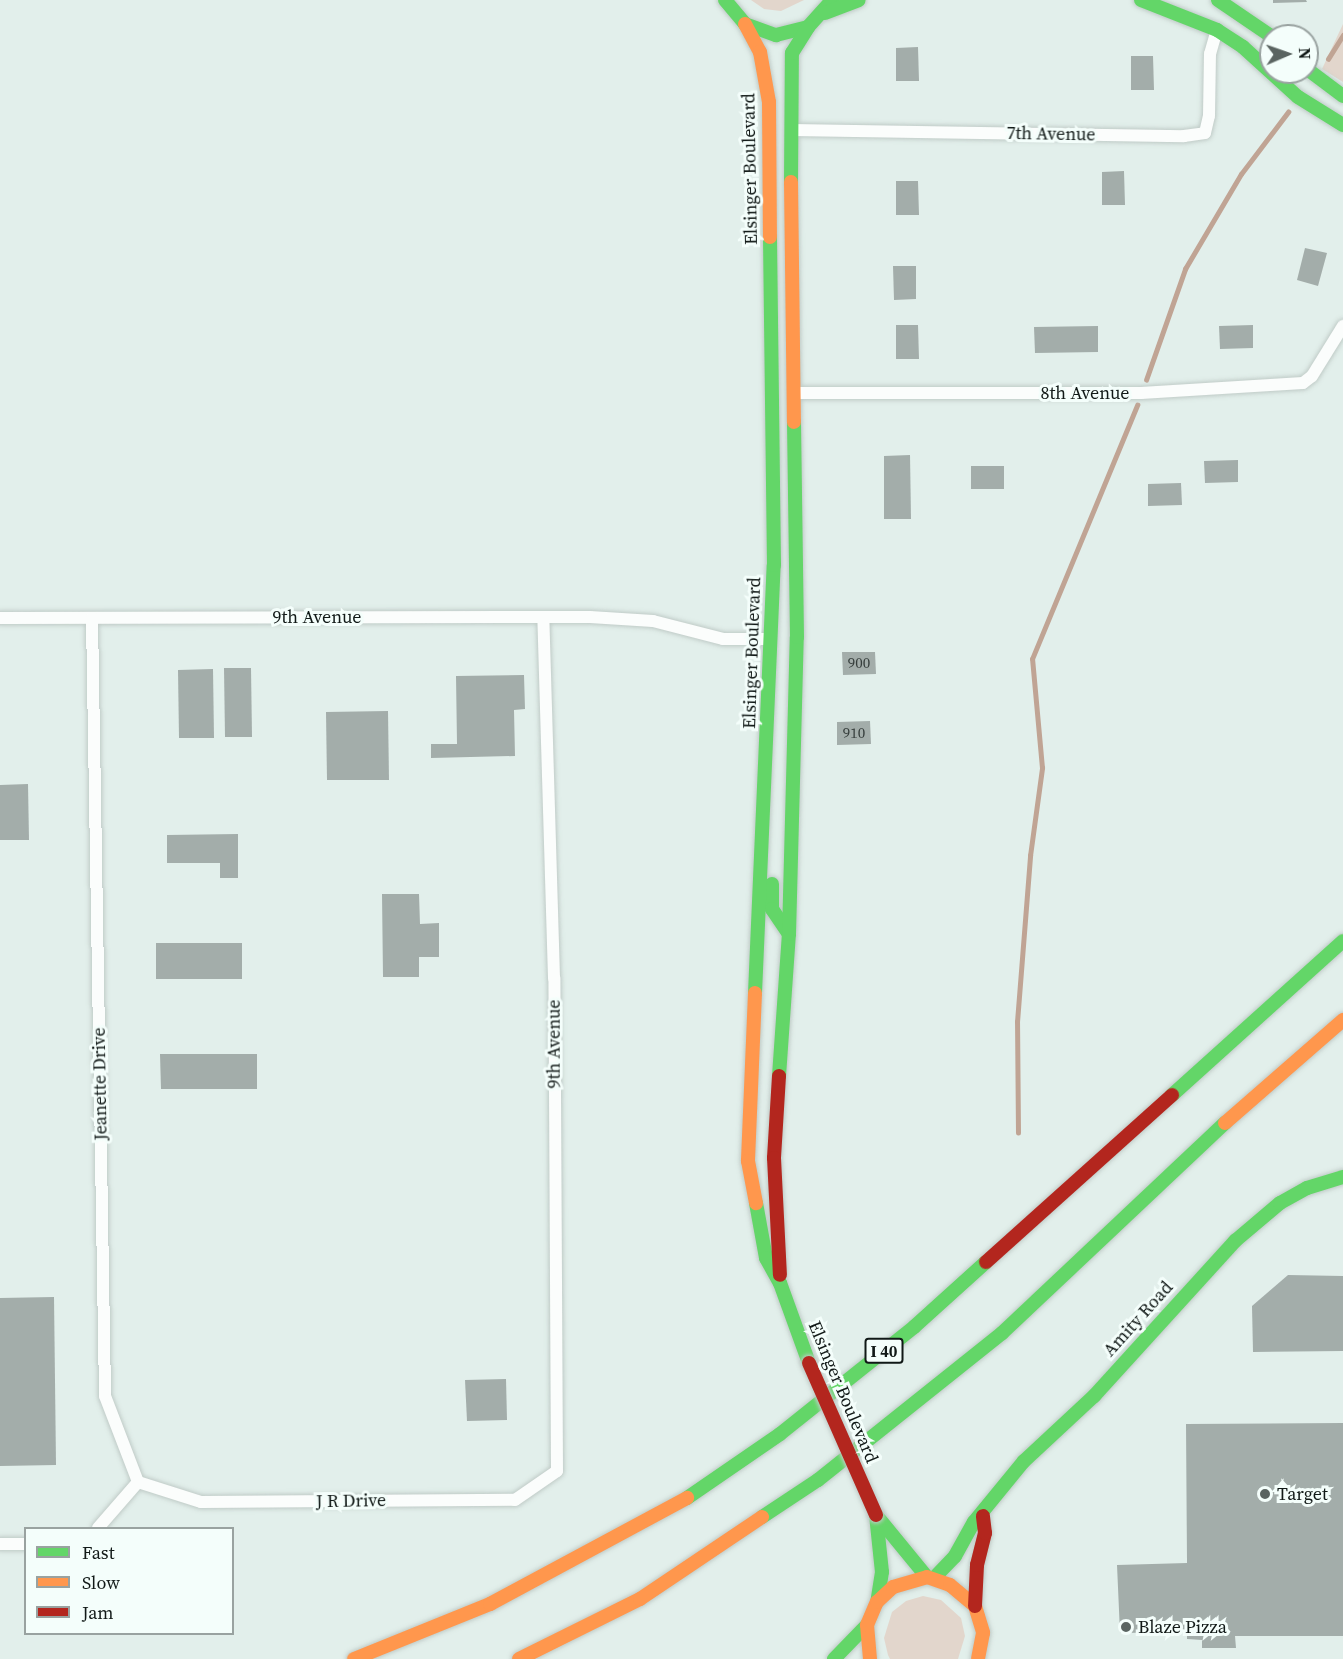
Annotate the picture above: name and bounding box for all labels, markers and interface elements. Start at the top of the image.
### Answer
north arrow [1259,24,1319,84]
text: N [1294,47,1316,60]
street label: Elsinger Boulevard [738,93,762,245]
street label: 7th Avenue [1006,122,1096,146]
street label: 8th Avenue [1041,382,1129,404]
street label: Elsinger Boulevard [739,577,765,729]
street label: 9th Avenue [273,606,361,628]
house number: 900 [848,654,870,672]
house number: 910 [843,724,865,742]
street label: 9th Avenue [543,1000,565,1088]
street label: Jeanette Drive [88,1027,112,1141]
street label: Amity Road [1099,1277,1177,1361]
street label: Elsinger Boulevard [803,1318,883,1466]
road number: I 40 [864,1338,904,1364]
place label: Target [1277,1483,1328,1505]
marker: Target [1258,1487,1272,1501]
street label: J R Drive [316,1490,386,1512]
legend [24,1527,234,1635]
text: Fast [82,1540,115,1565]
text: Slow [82,1570,120,1595]
text: Jam [82,1600,114,1625]
place label: Blaze Pizza [1138,1616,1227,1638]
marker: Blaze Pizza [1119,1620,1133,1634]

